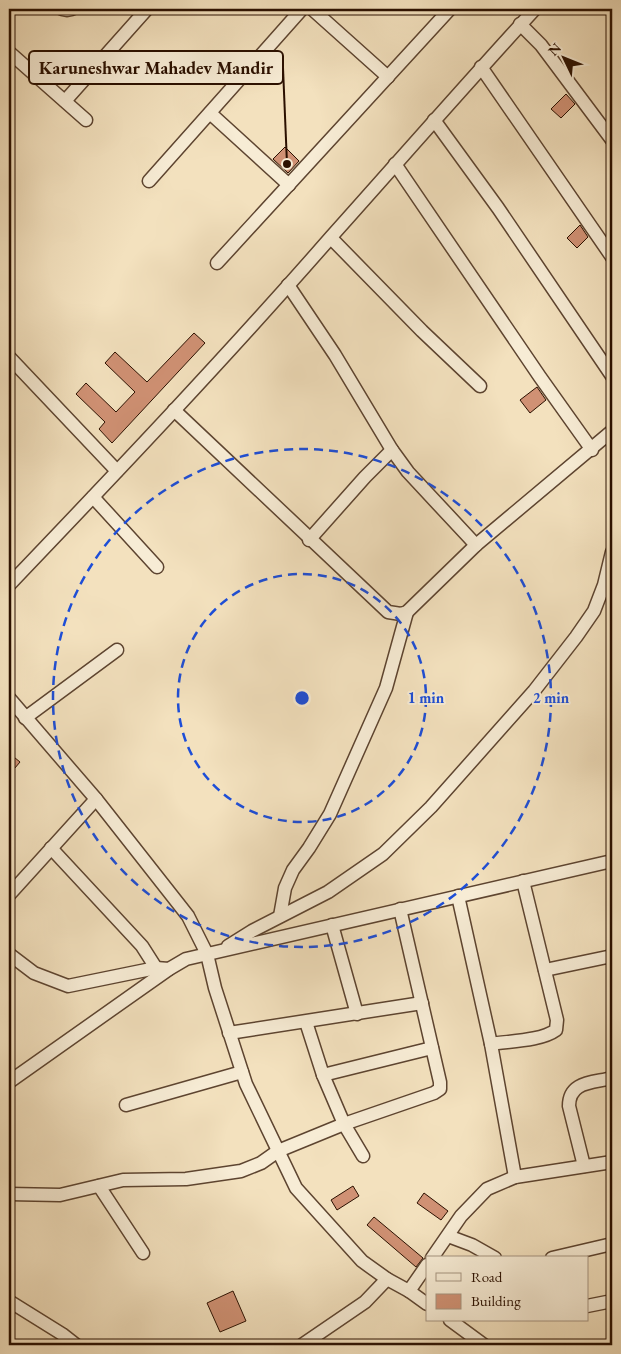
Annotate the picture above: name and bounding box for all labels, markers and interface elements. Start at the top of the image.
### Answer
north arrow [538,32,588,82]
text: N [544,38,565,59]
callout: Karuneshwar Mahadev Mandir [29,51,283,84]
text: Karuneshwar Mahadev Mandir [39,56,274,79]
text: 1 min [408,688,445,707]
text: 2 min [533,688,570,707]
centre of rings [293,689,311,707]
legend [426,1256,588,1322]
text: Road [471,1267,503,1286]
text: Building [471,1291,521,1310]

